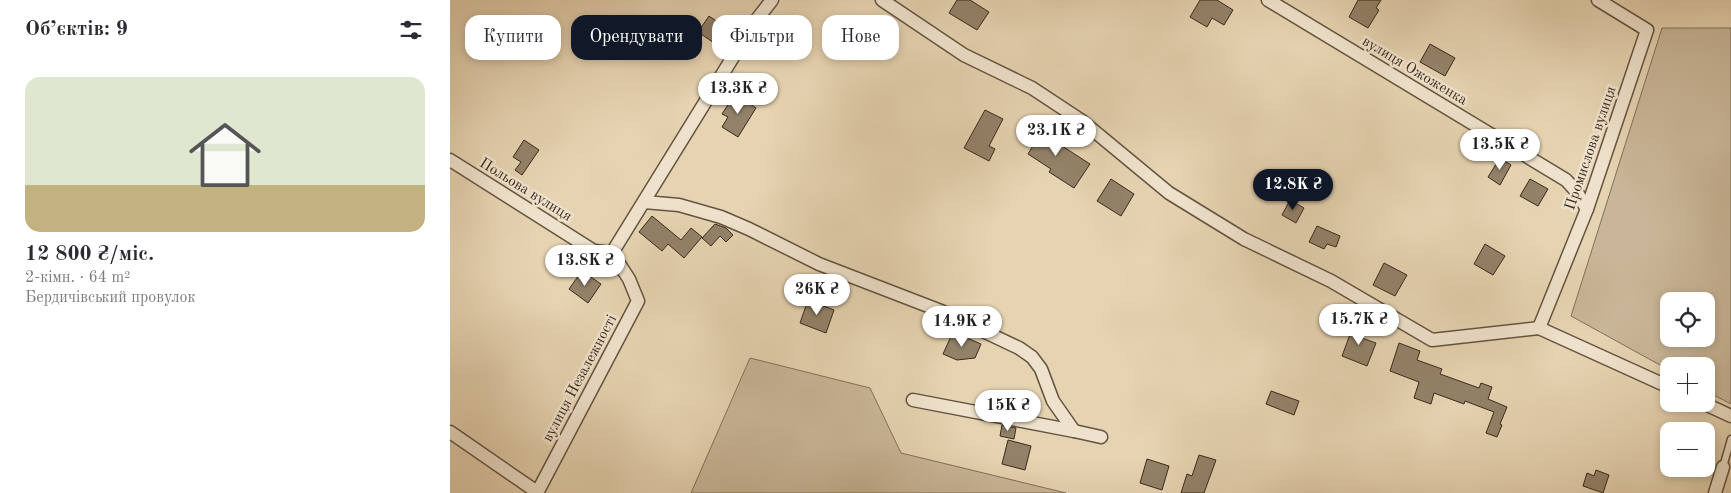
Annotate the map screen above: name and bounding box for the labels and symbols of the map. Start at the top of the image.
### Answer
street label: вулиця Ожоженка [1359,34,1470,109]
pin: 13.3K ₴ [692,72,784,115]
street label: Промислова вулиця [1563,84,1620,212]
pin: 23.1K ₴ [1010,114,1102,157]
pin: 13.5K ₴ [1454,128,1546,171]
street label: Польова вулиця [476,156,574,225]
pin: 12.8K ₴ [1247,168,1339,211]
pin: 13.8K ₴ [539,244,631,287]
pin: 26K ₴ [782,274,852,316]
pin: 15.7K ₴ [1313,304,1405,346]
pin: 14.9K ₴ [916,306,1008,348]
street label: вулиця Незалежності [541,313,620,445]
pin: 15K ₴ [973,390,1043,432]

